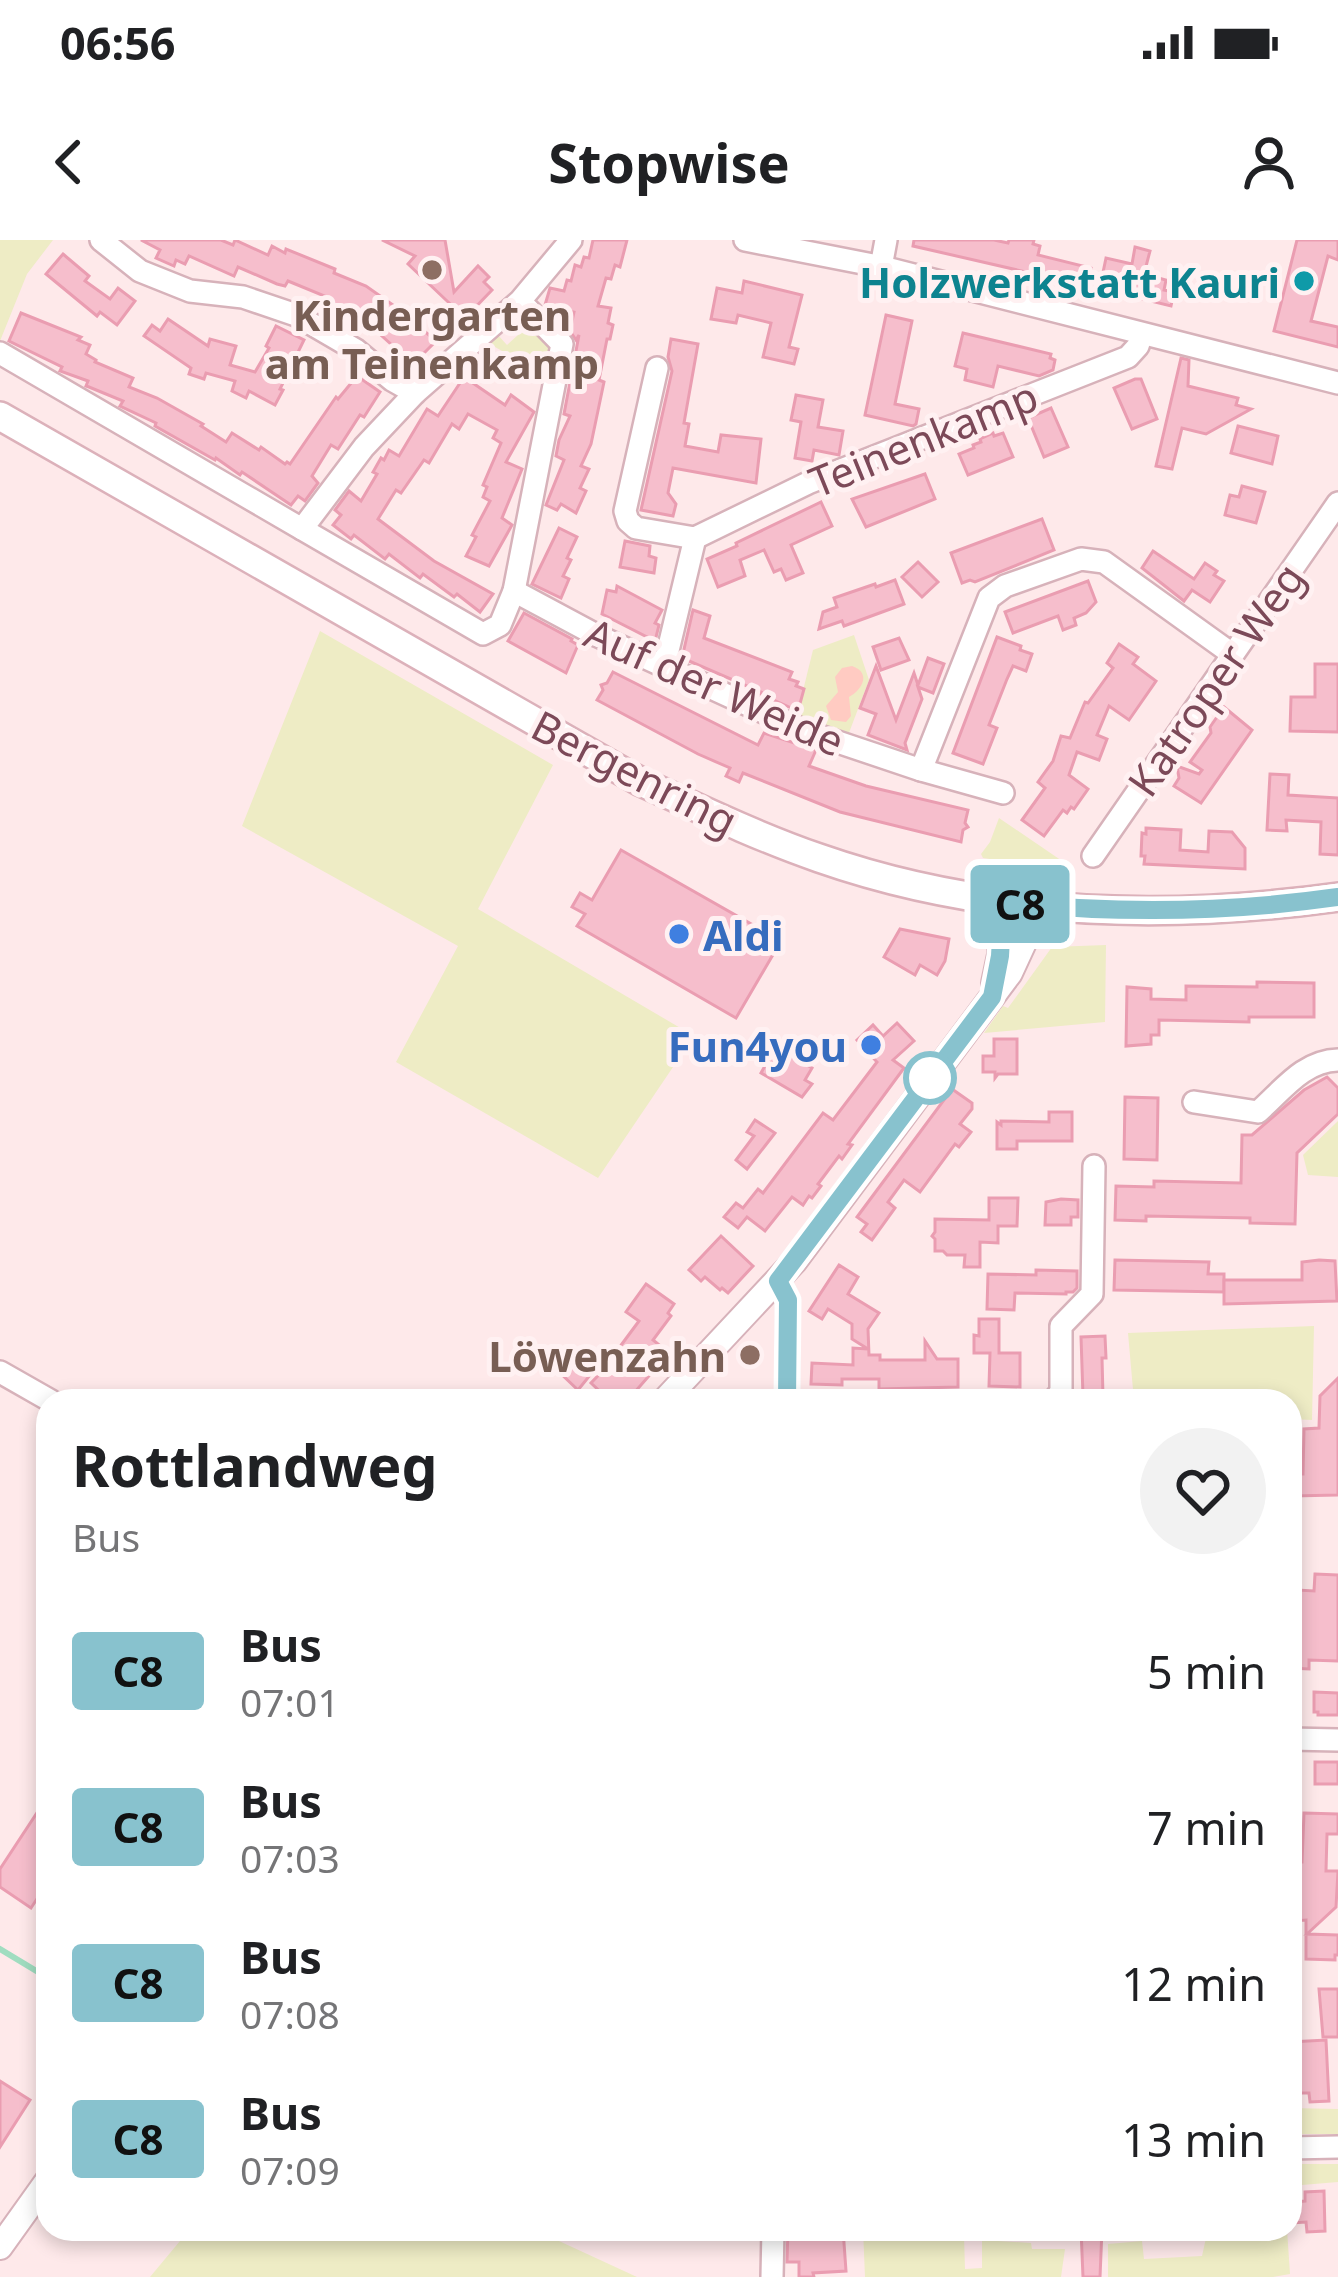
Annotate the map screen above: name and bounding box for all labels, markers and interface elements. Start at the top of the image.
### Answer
text: 06:56 [60,12,176,73]
text: Stopwise [548,125,790,199]
icon: back [36,129,102,195]
icon: person [1236,129,1302,195]
place label: Holzwerkstatt Kauri [859,253,1280,310]
marker: Kindergarten am Teinenkamp [419,257,445,283]
marker: Holzwerkstatt Kauri [1291,268,1317,294]
place label: Kindergarten am Teinenkamp [265,286,599,391]
street label: Teinenkamp [800,366,1046,510]
street label: Katroper Weg [1114,551,1316,807]
street label: Auf der Weide [576,603,854,769]
street label: Bergenring [523,696,747,848]
line badge: C8 [966,865,1074,943]
text: C8 [995,875,1046,932]
place label: Aldi [703,906,784,963]
marker: Aldi [666,921,692,947]
place label: Fun4you [668,1017,847,1074]
marker: Fun4you [858,1032,884,1058]
unlabelled marker [905,1053,955,1103]
place label: Löwenzahn [488,1327,726,1384]
marker: Löwenzahn [737,1342,763,1368]
text: Rottlandweg [72,1426,438,1504]
button: heart [1140,1428,1266,1554]
text: Bus [72,1510,140,1563]
text: Bus [240,1614,322,1675]
text: 5 min [1147,1641,1266,1702]
text: C8 [113,1642,164,1699]
text: 07:01 [240,1675,340,1728]
text: Bus [240,1770,322,1831]
text: 7 min [1147,1797,1266,1858]
text: C8 [113,1798,164,1855]
text: 07:03 [240,1831,340,1884]
text: Bus [240,1926,322,1987]
text: 12 min [1121,1953,1266,2014]
text: C8 [113,1954,164,2011]
text: 07:08 [240,1987,340,2040]
text: Bus [240,2082,322,2143]
text: 13 min [1121,2109,1266,2170]
text: C8 [113,2110,164,2167]
text: 07:09 [240,2143,340,2196]

